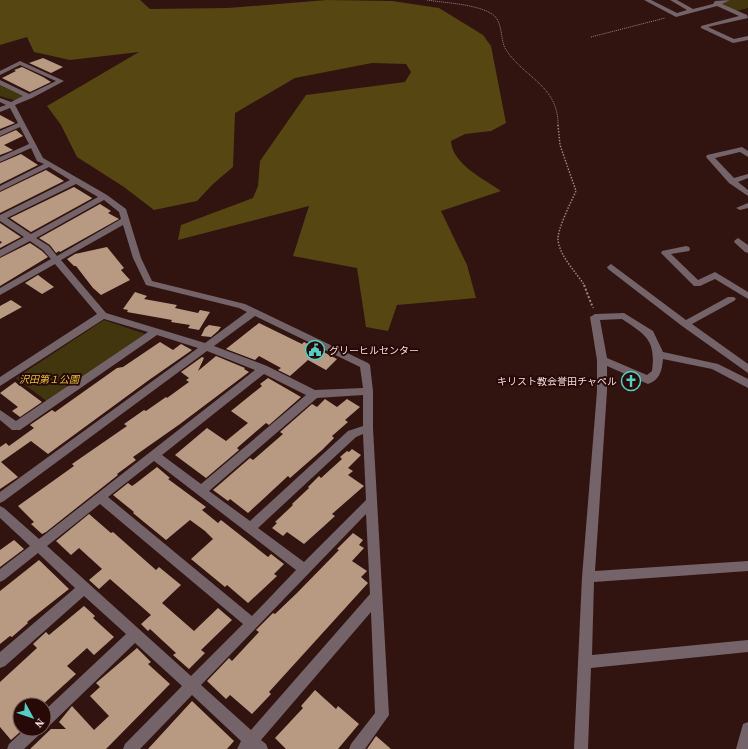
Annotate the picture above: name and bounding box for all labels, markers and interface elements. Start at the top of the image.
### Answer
public building icon: グリーヒルセンター [304,339,326,361]
place label: グリーヒルセンター [329,344,419,357]
church icon: キリスト教会誉田チャペル [620,370,642,392]
park label: 沢田第１公園 [19,373,81,386]
place label: キリスト教会誉田チャペル [497,375,617,388]
north arrow [12,697,52,737]
text: N [31,715,48,731]

